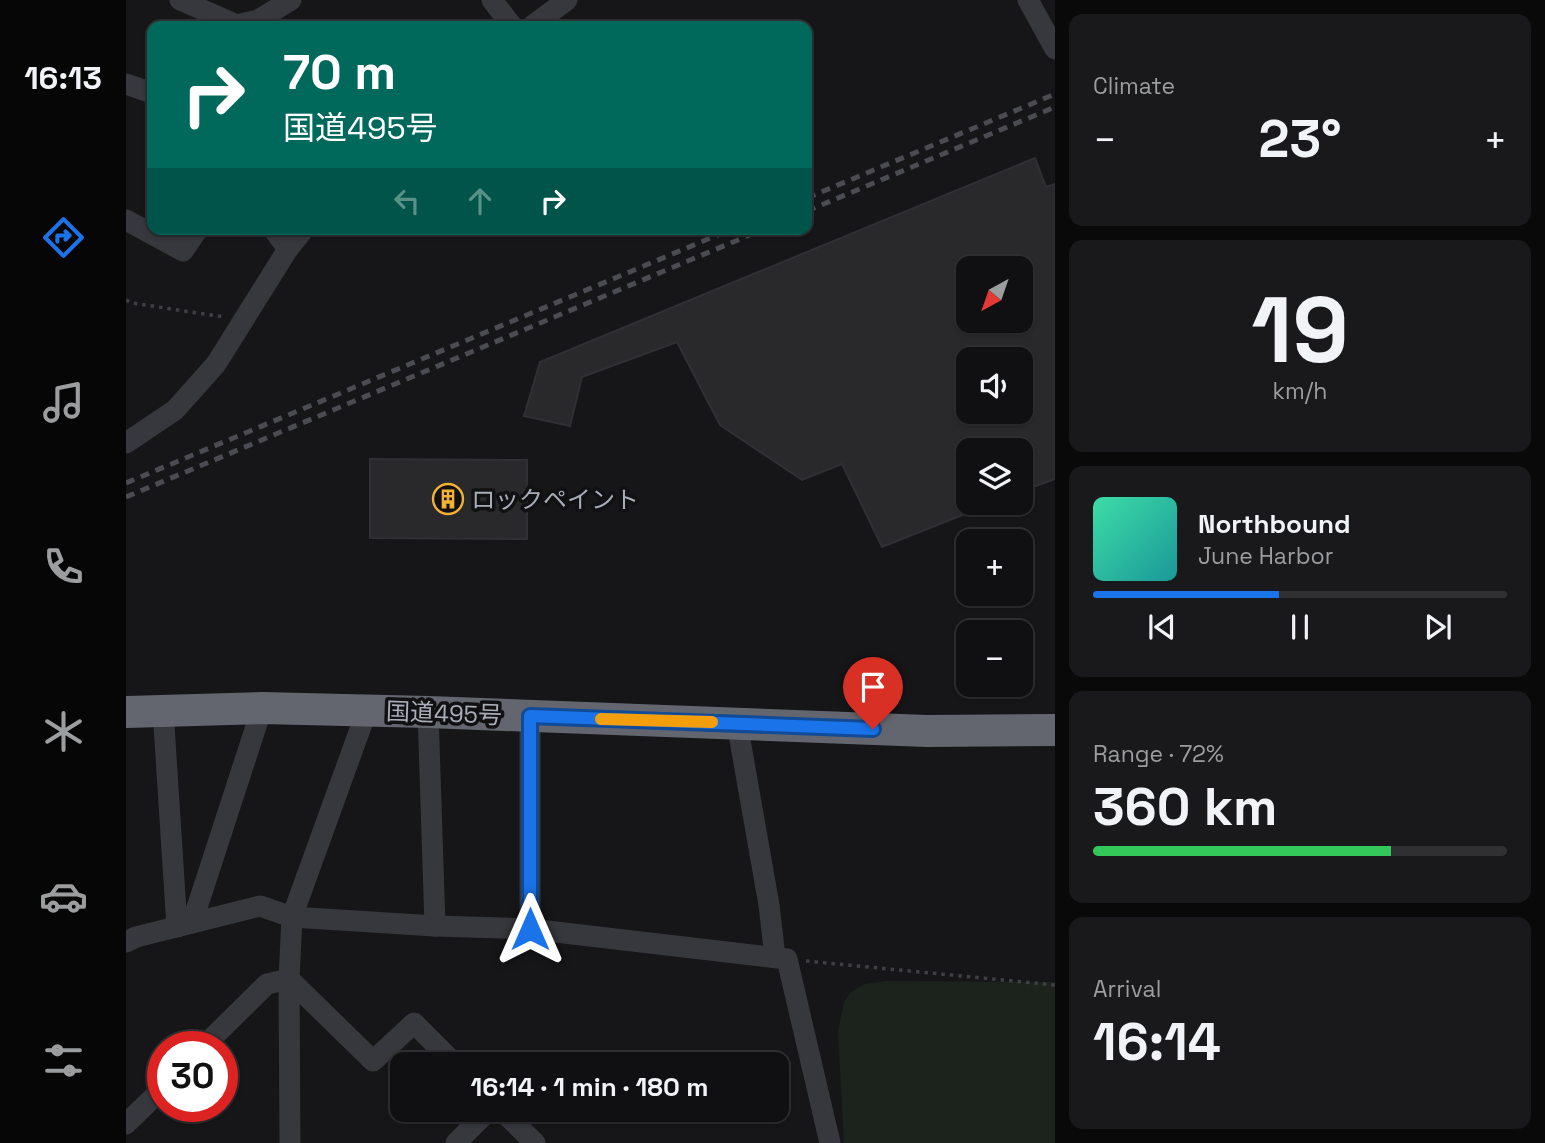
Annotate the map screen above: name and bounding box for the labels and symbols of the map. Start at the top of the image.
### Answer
north arrow [956,256,1032,332]
building icon: ロックペイント [431,482,465,516]
place label: ロックペイント [471,484,639,515]
pin [843,657,903,729]
street label: 国道495号 [385,695,503,731]
position arrow [493,892,567,966]
speed limit sign: 30 [147,1031,238,1122]

